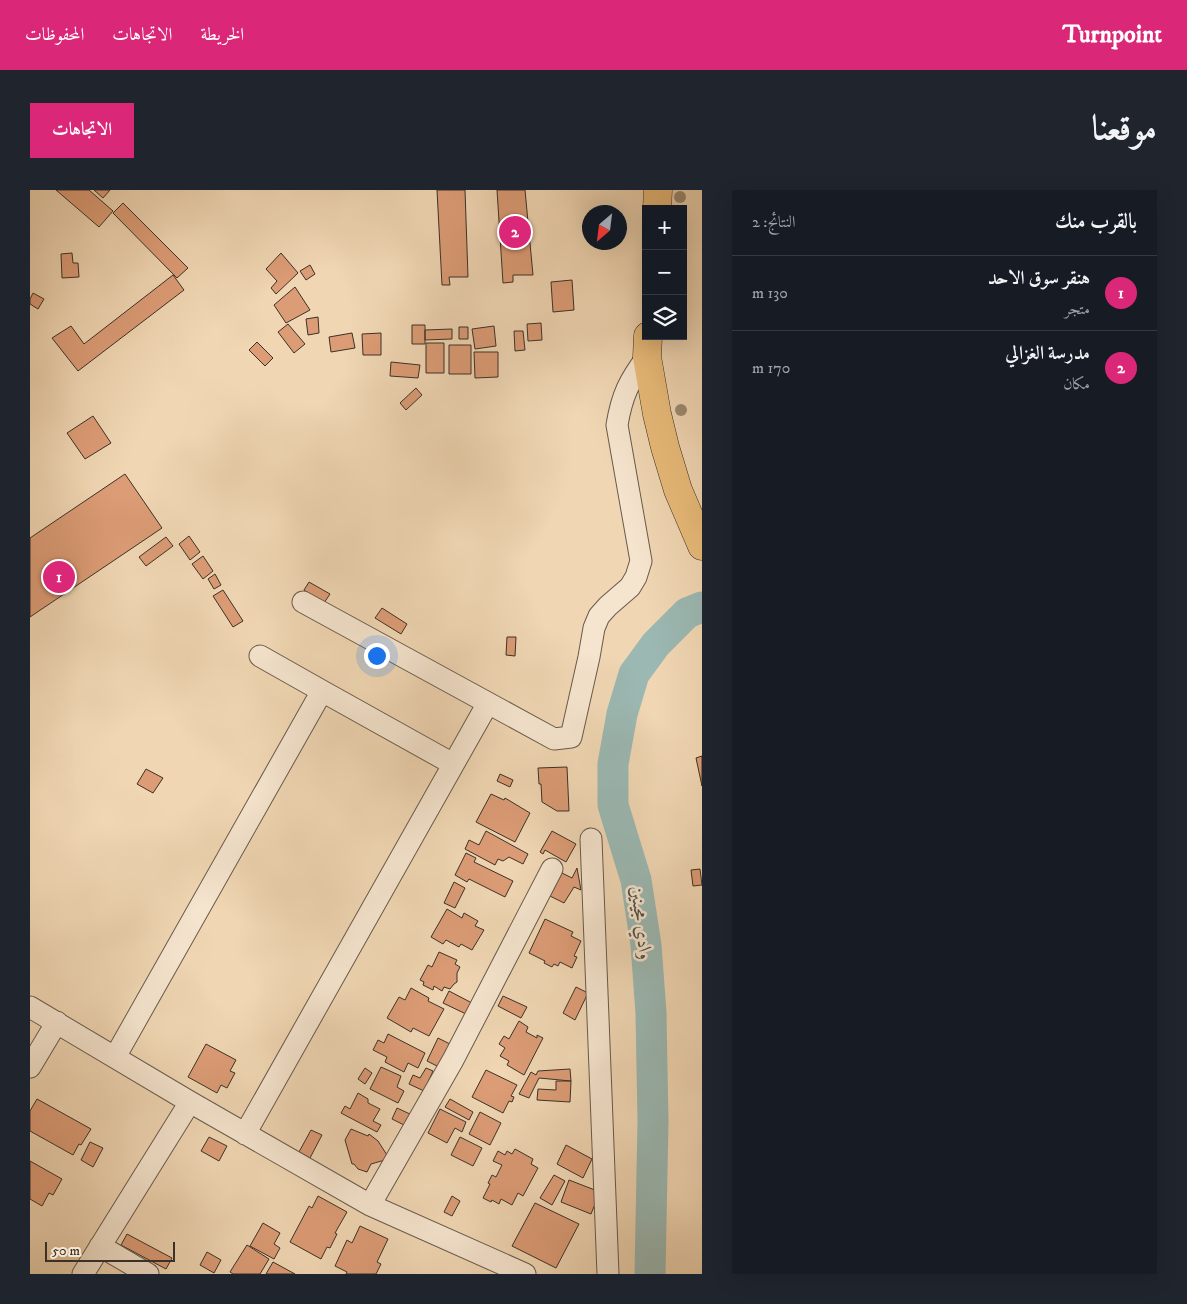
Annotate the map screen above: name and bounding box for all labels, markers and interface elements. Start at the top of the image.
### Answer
text: Turnpoint [1063,20,1162,50]
text: المحفوظات [25,24,84,46]
text: الاتجاهات [112,24,172,46]
text: الخريطة [200,24,244,46]
button: الاتجاهات [30,103,134,158]
text: موقعنا [1092,107,1157,151]
north arrow [582,205,627,250]
map controls [642,205,687,340]
button: + [642,205,687,250]
text: بالقرب منك [1055,209,1137,235]
text: النتائج: 2 [752,212,796,232]
pin: 2 [499,213,531,251]
button: − [642,250,687,295]
text: هنقر سوق الاحد [988,267,1090,290]
text: 130 m [752,283,788,303]
text: 1 [1118,283,1124,303]
button: layers [642,295,687,340]
text: متجر [1065,299,1090,319]
text: مدرسة الغزالي [1005,342,1090,365]
text: 170 m [752,358,790,378]
text: 2 [1117,358,1125,378]
text: مكان [1063,374,1090,394]
pin: 1 [43,558,75,596]
your location [364,643,390,669]
water label: وادي مجينين [622,885,657,962]
scale bar [45,1239,175,1262]
text: 50 m [52,1242,80,1260]

